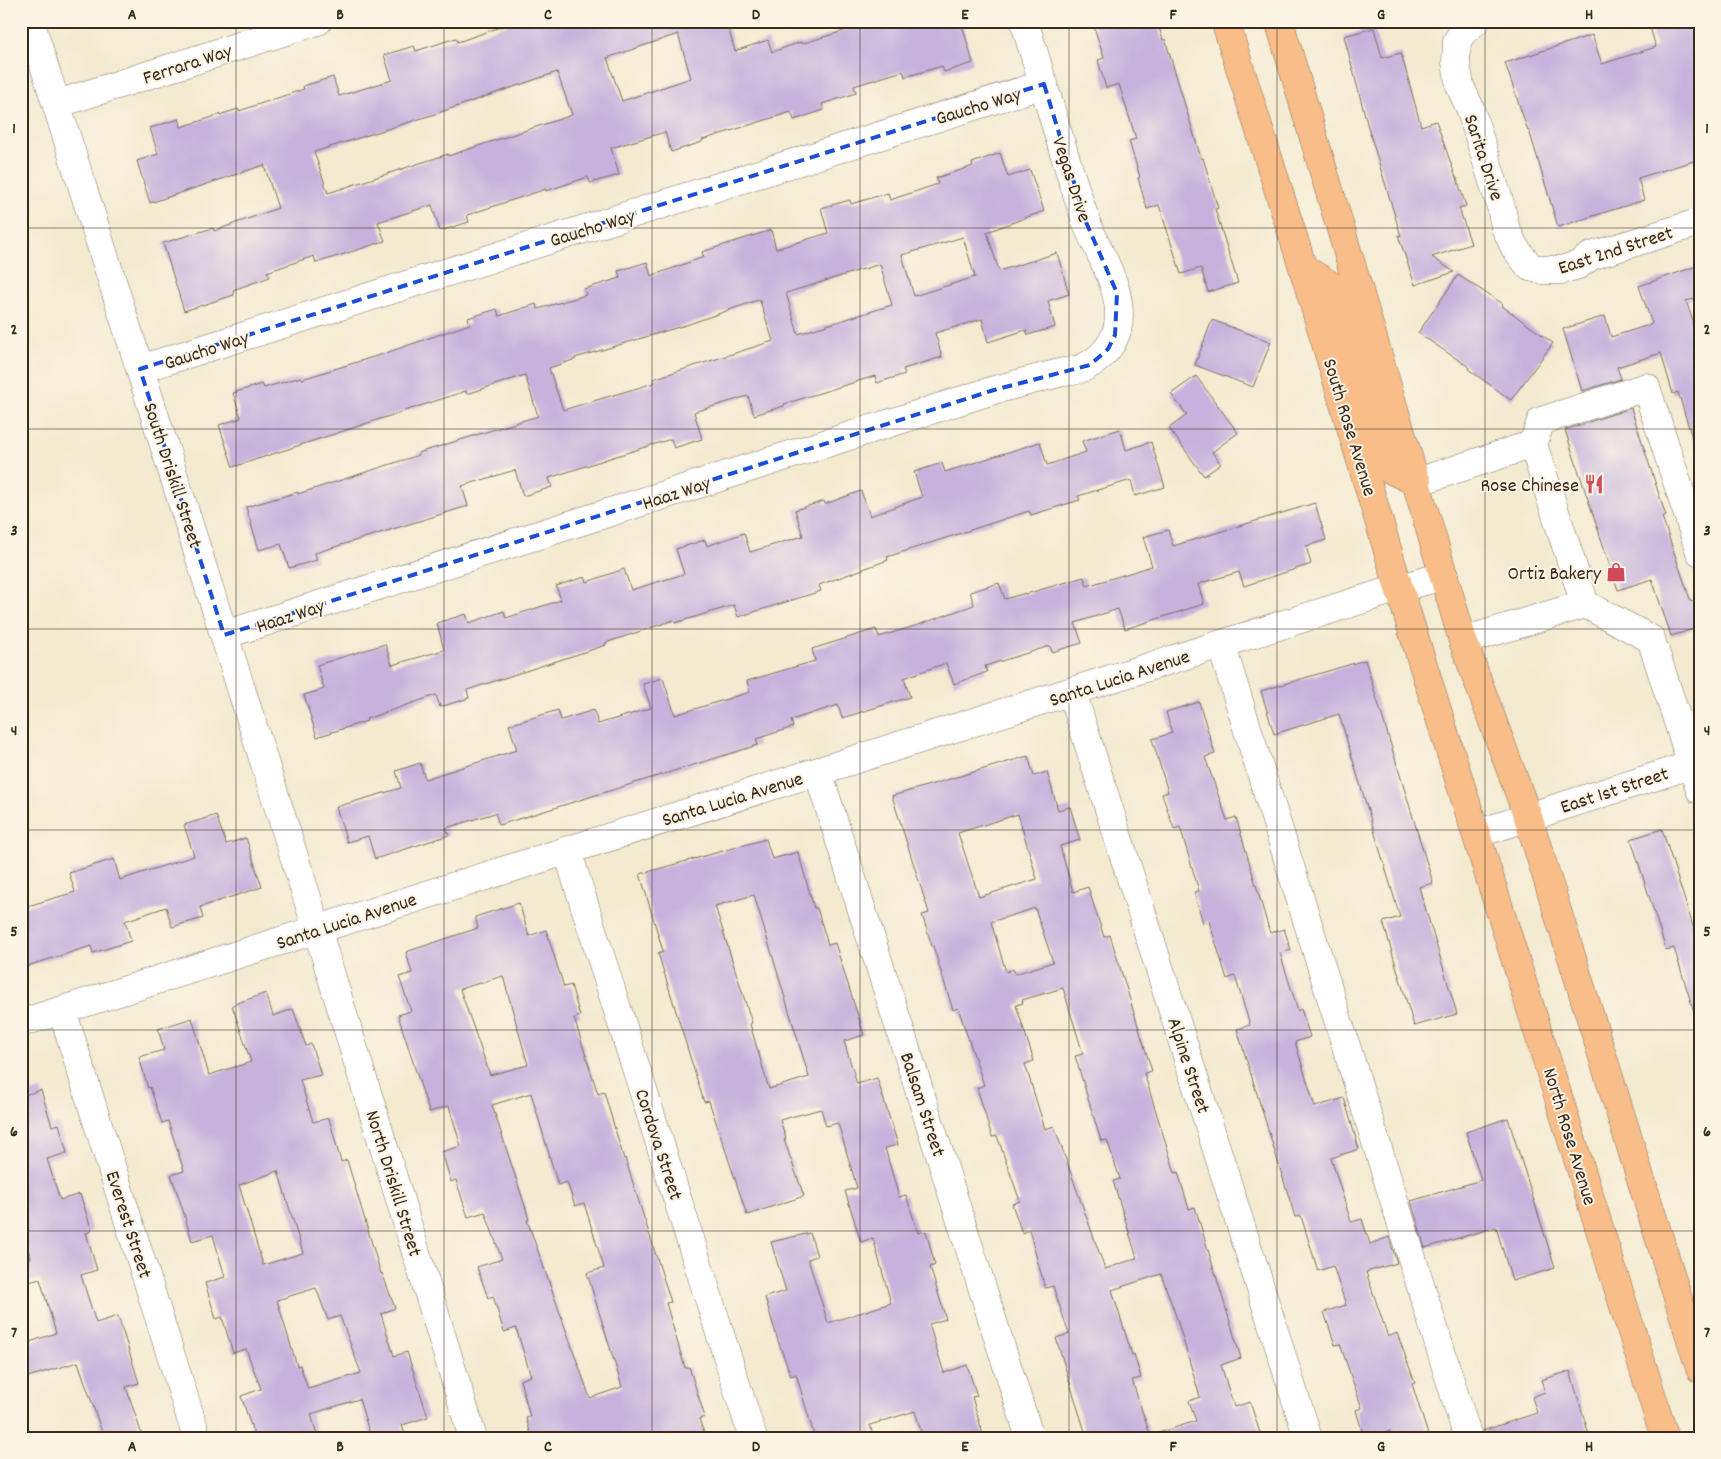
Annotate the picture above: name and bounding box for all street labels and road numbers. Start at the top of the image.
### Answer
street label: Ferrara Way [140,38,237,93]
street label: Gaucho Way [933,81,1026,134]
street label: Sarita Drive [1455,111,1509,205]
street label: Vegas Drive [1043,134,1097,226]
street label: Gaucho Way [547,203,640,256]
street label: East 2nd Street [1555,220,1677,284]
street label: Gaucho Way [161,325,254,379]
street label: South Rose Avenue [1314,356,1382,500]
street label: South Driskill Street [134,399,208,552]
street label: Haaz Way [639,470,715,519]
street label: Haaz Way [253,593,329,642]
street label: Santa Lucia Avenue [1046,644,1194,716]
street label: East 1st Street [1557,761,1673,823]
street label: Santa Lucia Avenue [659,766,807,836]
street label: Santa Lucia Avenue [273,887,421,959]
street label: Alpine Street [1158,1014,1216,1118]
street label: Balsam Street [891,1049,951,1161]
street label: North Rose Avenue [1534,1065,1602,1209]
street label: Cordova Street [626,1086,688,1204]
street label: North Driskill Street [357,1107,428,1261]
street label: Everest Street [97,1168,158,1282]

